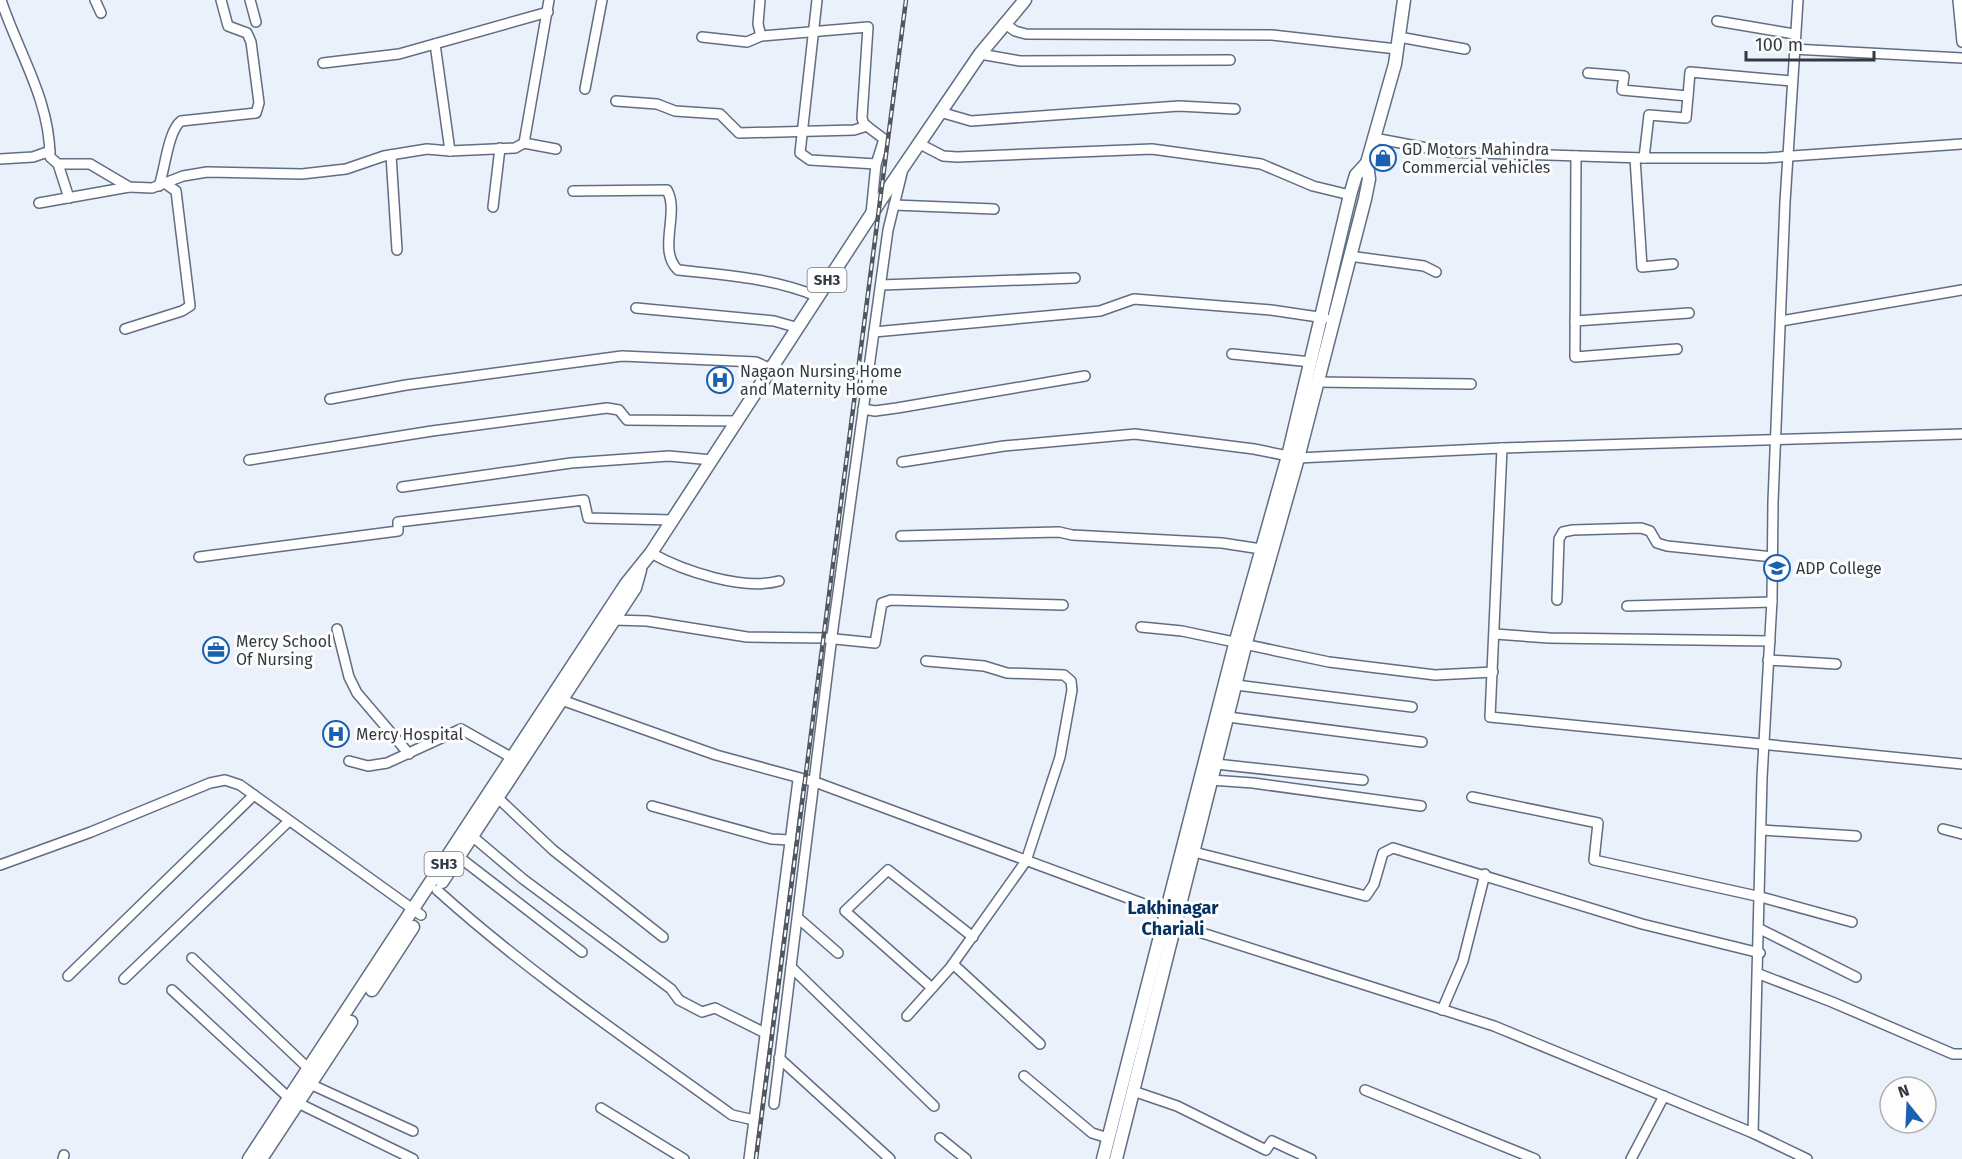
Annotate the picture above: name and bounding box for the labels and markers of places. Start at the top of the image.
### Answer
place label: GD Motors Mahindra Commercial vehicles [1402,140,1550,177]
shop icon: GD Motors Mahindra Commercial vehicles [1368,143,1398,173]
place label: Nagaon Nursing Home and Maternity Home [740,362,902,399]
hospital icon: Nagaon Nursing Home and Maternity Home [705,365,735,395]
school or university icon: ADP College [1762,553,1792,583]
place label: ADP College [1796,559,1882,578]
place label: Mercy School Of Nursing [236,632,332,669]
office icon: Mercy School Of Nursing [201,635,231,665]
hospital icon: Mercy Hospital [321,719,351,749]
place label: Mercy Hospital [356,725,464,744]

